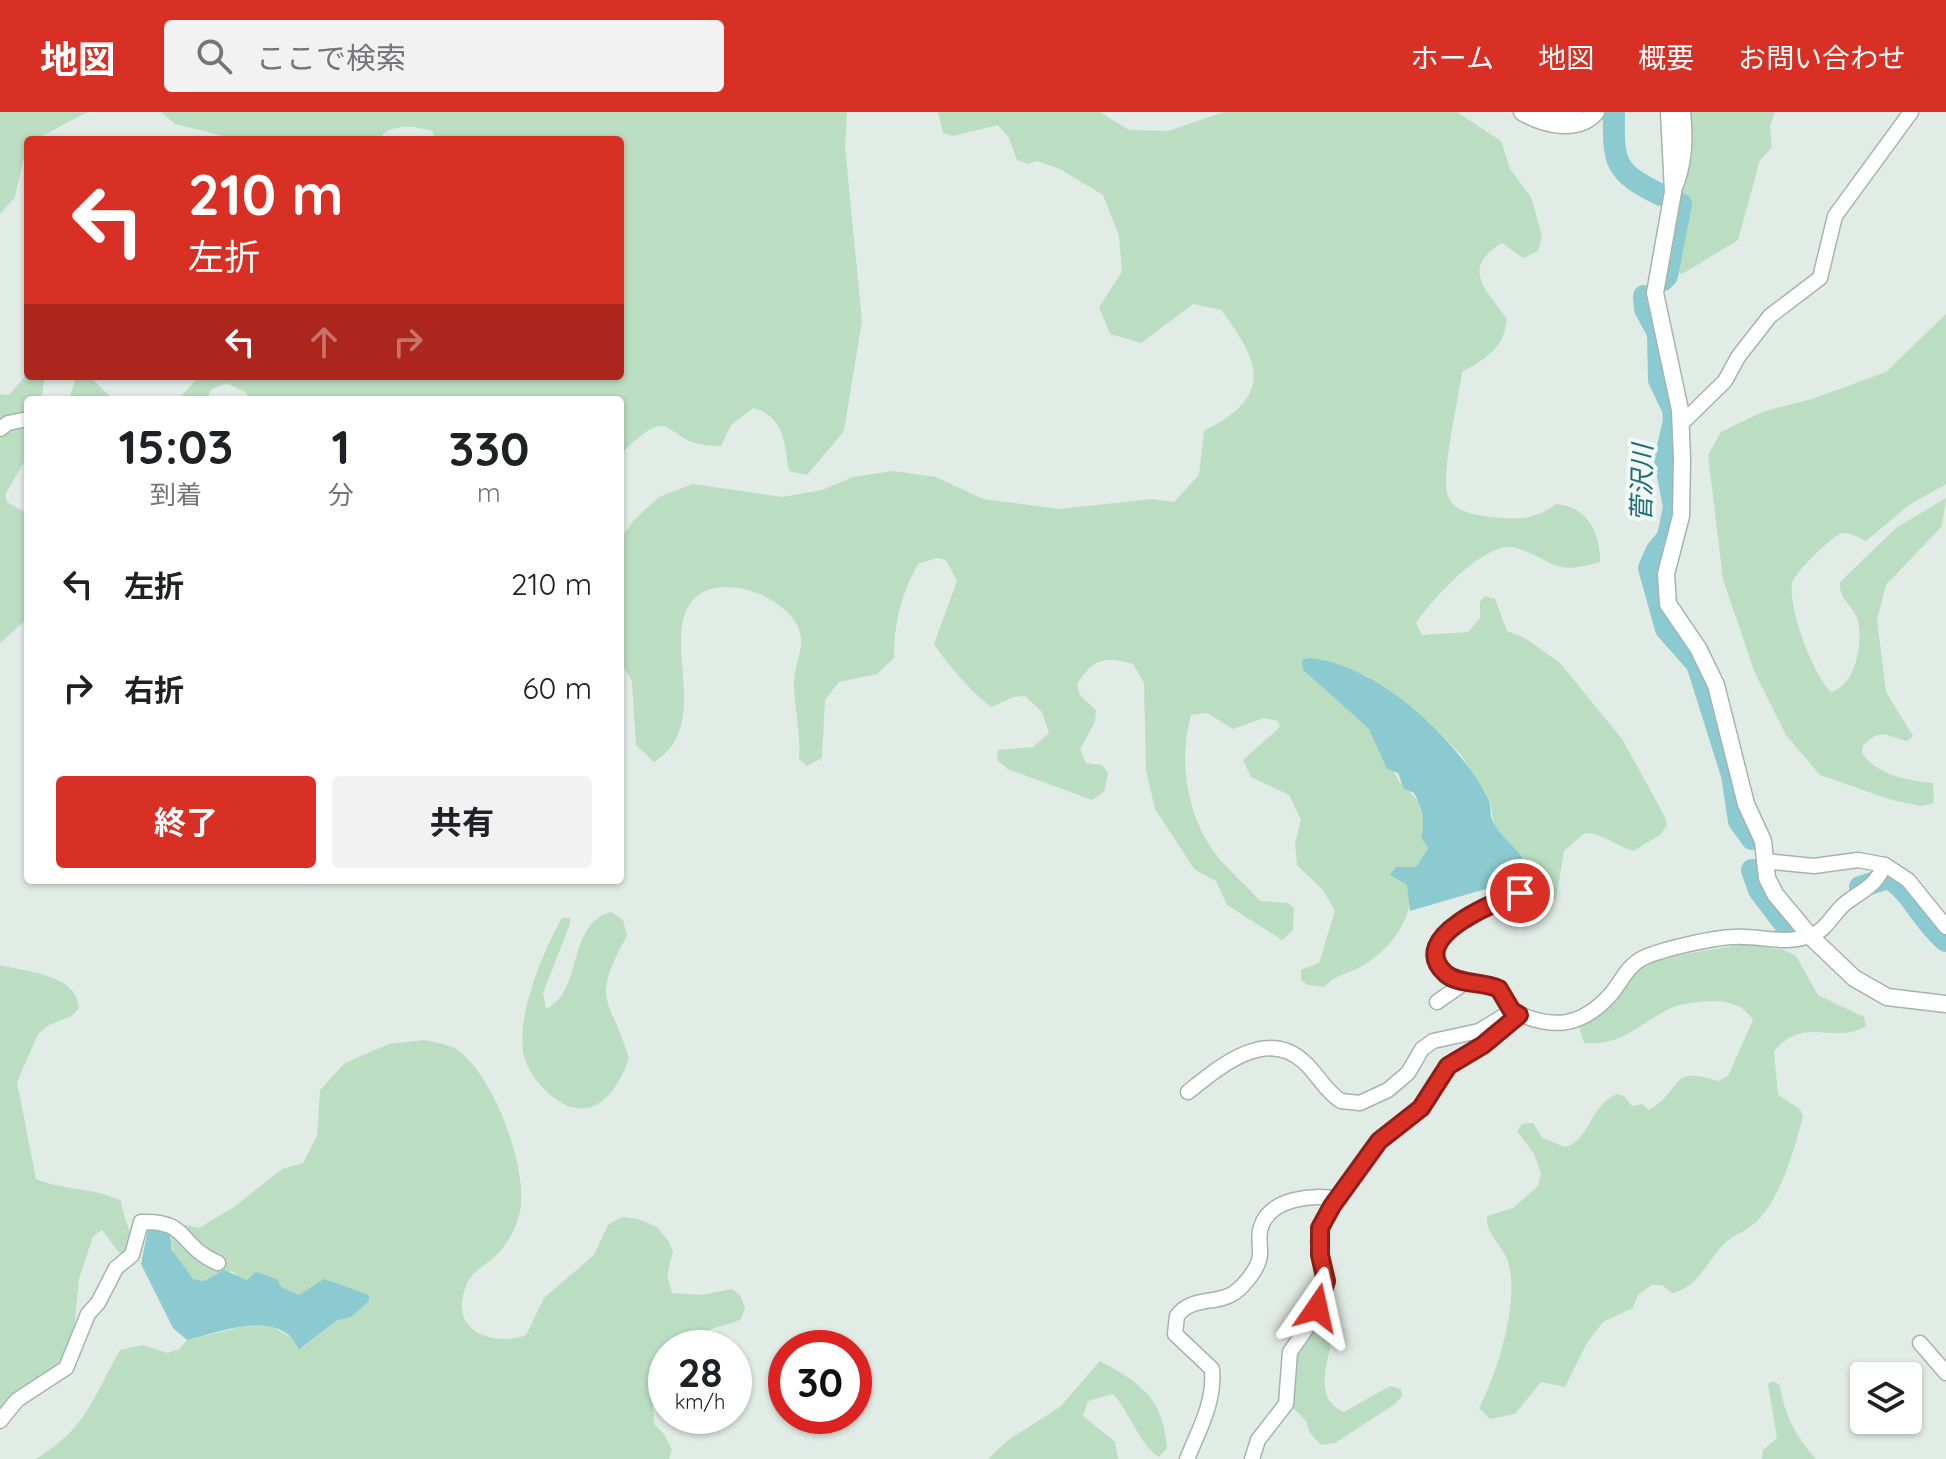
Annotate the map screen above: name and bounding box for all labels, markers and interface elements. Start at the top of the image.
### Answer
search box [164,20,724,92]
icon: search [192,34,236,78]
text: 地図 [40,35,116,83]
text: ここで検索 [256,39,406,77]
text: ホーム [1411,40,1494,75]
text: 地図 [1538,40,1594,75]
text: 概要 [1638,40,1694,75]
text: お問い合わせ [1738,40,1906,75]
text: 210 m [188,159,343,229]
icon: left [56,168,160,272]
text: 左折 [188,234,260,279]
icon: left [218,320,262,364]
icon: ahead [302,320,346,364]
icon: right [386,320,430,364]
text: 15:03 [119,416,233,476]
text: 1 [331,416,350,476]
text: 330 [448,418,529,478]
water label: 菅沢川 [1624,441,1659,522]
text: m [477,476,501,509]
text: 到着 [150,478,202,511]
text: 分 [328,478,354,511]
icon: left [56,562,100,606]
text: 210 m [511,565,592,603]
text: 左折 [124,567,184,605]
icon: right [56,666,100,710]
text: 60 m [522,669,592,707]
text: 右折 [124,671,184,709]
button: 終了 [56,776,316,868]
button: 共有 [332,776,592,868]
pin [1486,859,1554,927]
icon: arrive [1498,871,1542,915]
position arrow [1275,1266,1359,1350]
speed limit sign: 30 [768,1330,872,1434]
text: 28 [678,1347,722,1397]
map controls [1850,1362,1922,1434]
button: layers [1850,1362,1922,1434]
text: km/h [675,1389,725,1414]

